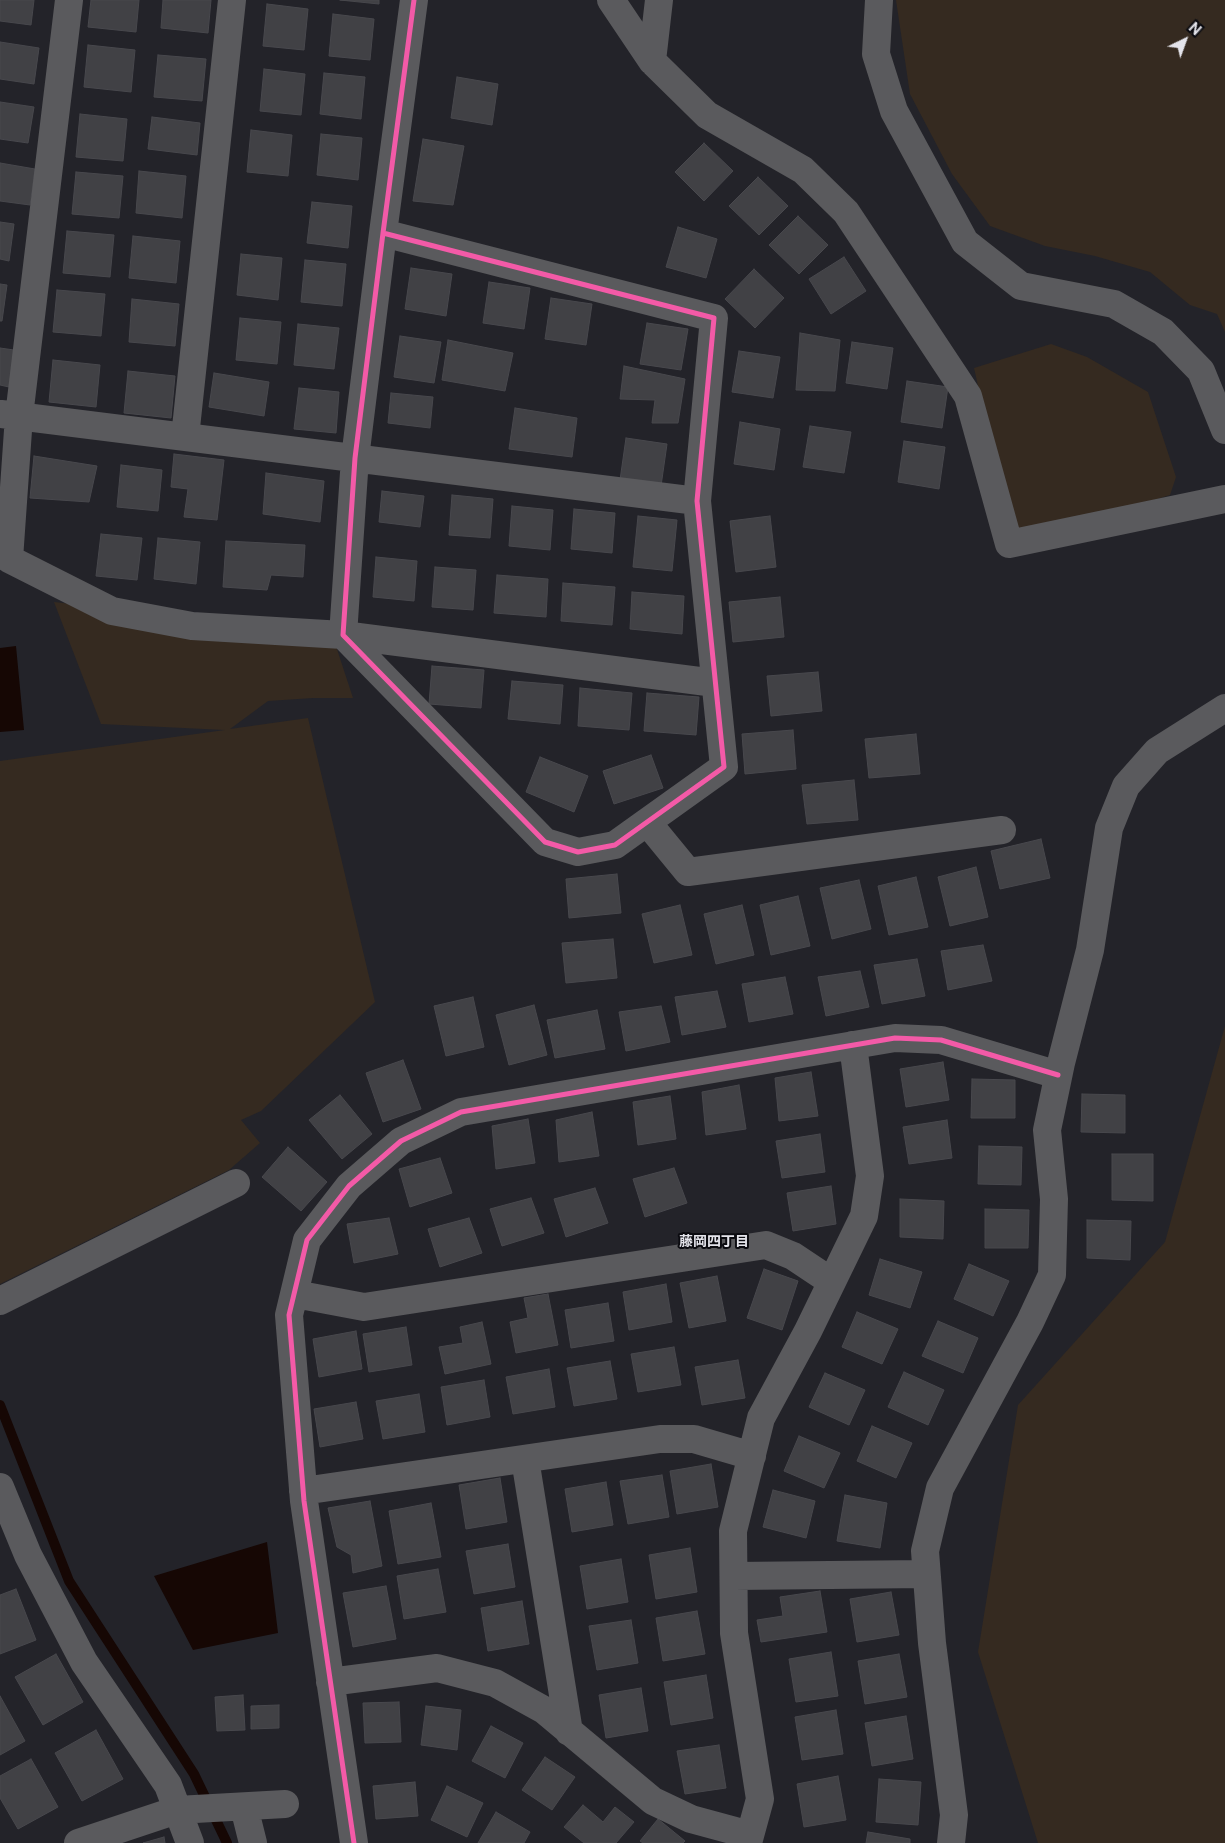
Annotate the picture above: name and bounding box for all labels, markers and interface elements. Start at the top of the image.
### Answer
north arrow [1160,15,1210,65]
text: N [1186,19,1204,38]
district label: 藤岡四丁目 [679,1234,749,1250]

